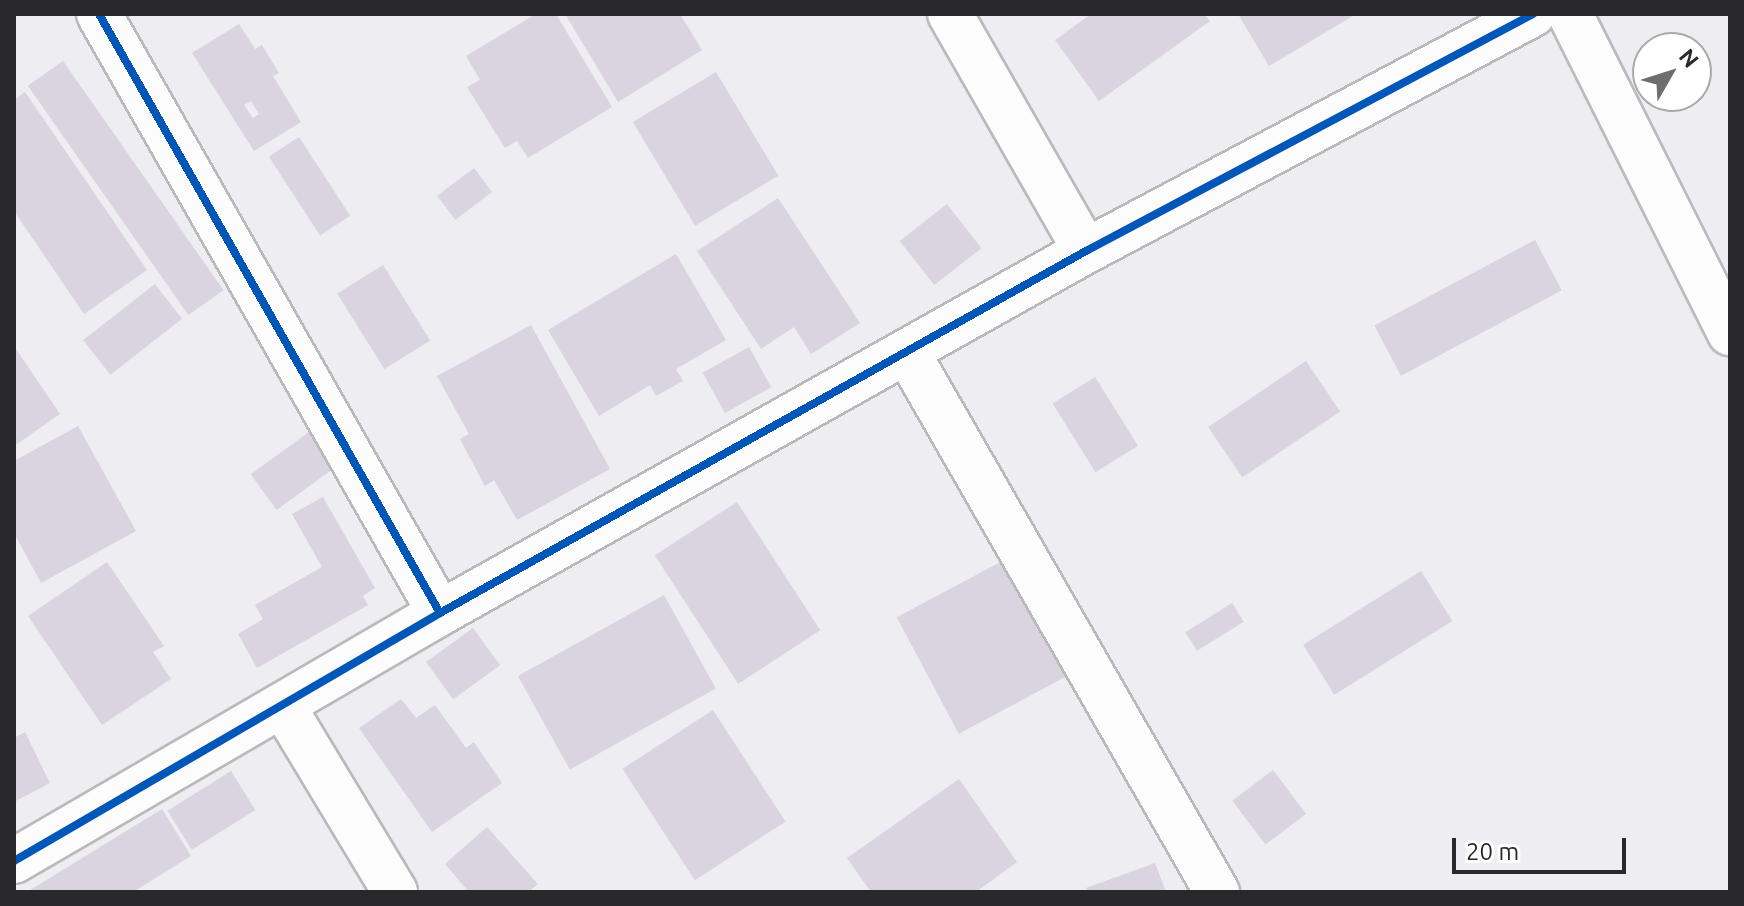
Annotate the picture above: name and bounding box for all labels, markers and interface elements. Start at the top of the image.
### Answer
north arrow [1632,32,1712,112]
text: N [1675,44,1704,72]
scale bar [1456,822,1630,872]
text: 20 m [1466,838,1519,865]

